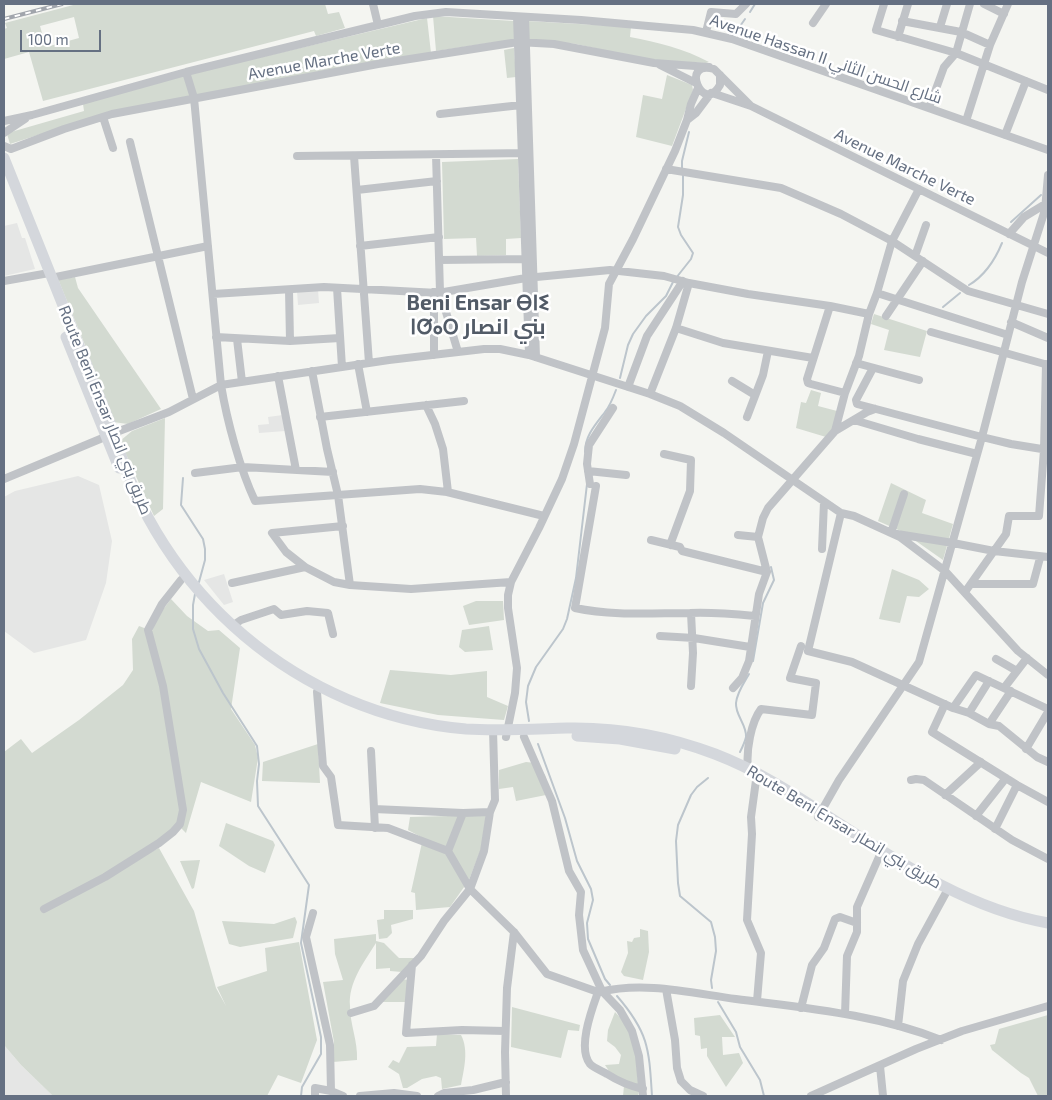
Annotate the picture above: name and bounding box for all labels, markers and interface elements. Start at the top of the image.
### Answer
street label: Avenue Hassan II شارع الحسن الثاني [707,10,945,108]
scale bar [22,20,104,52]
text: 100 m [28,30,69,48]
street label: Avenue Marche Verte [246,38,402,84]
street label: Avenue Marche Verte [831,125,979,209]
district label: Beni Ensar ⴱⵏⵉ ⵏⵚⴰⵔ بني انصار [406,290,550,340]
street label: Route Beni Ensar طريق بني انصار [54,303,156,517]
street label: Route Beni Ensar طريق بني انصار [743,761,945,893]

